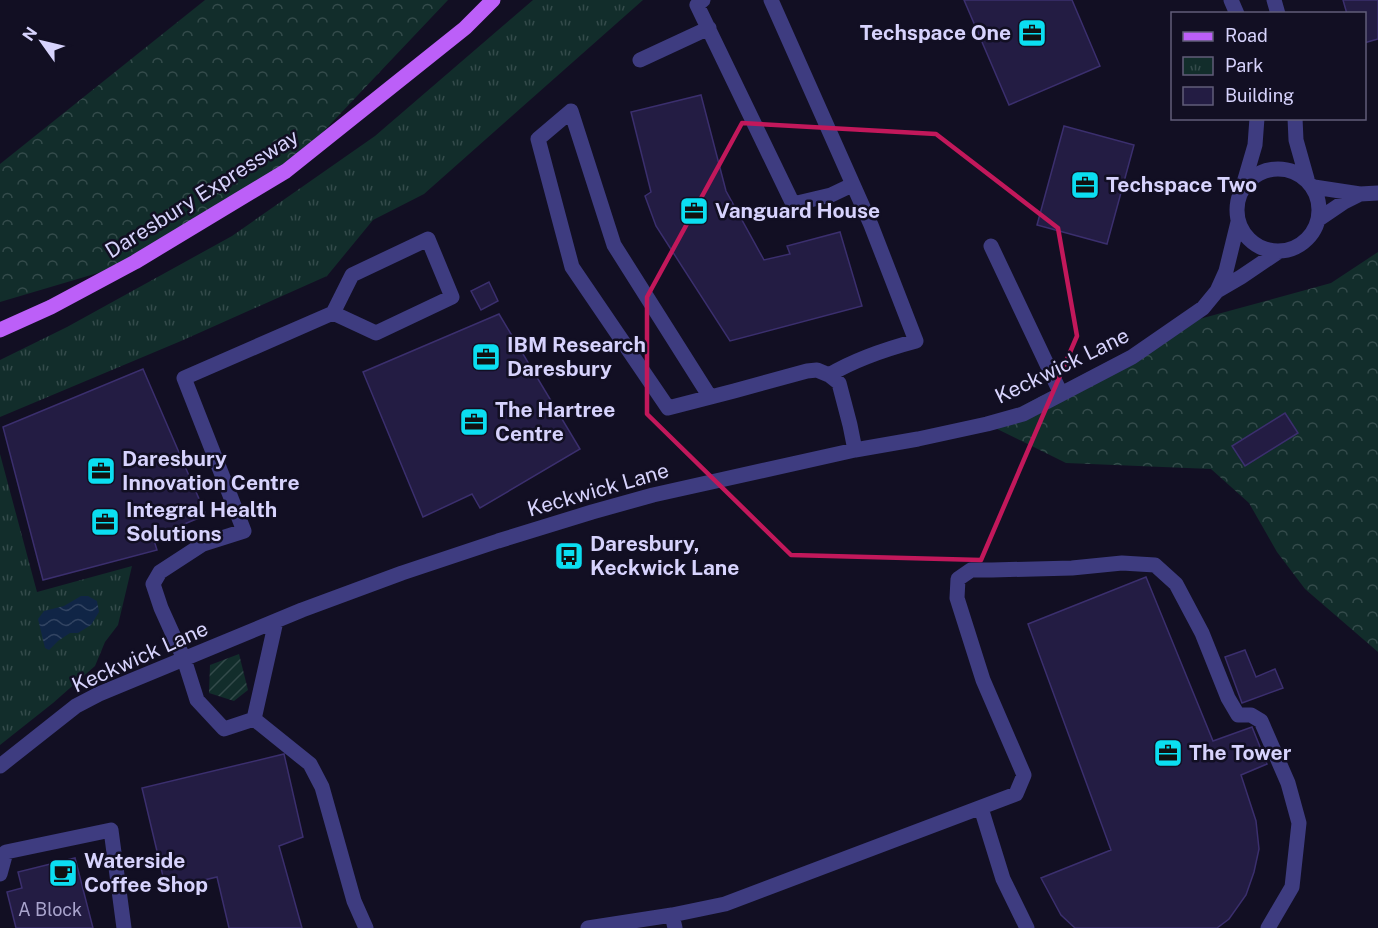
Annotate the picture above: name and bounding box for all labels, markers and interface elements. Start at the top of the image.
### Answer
north arrow [12,12,72,72]
legend [1171,12,1366,120]
office icon: Techspace One [1016,17,1048,49]
place label: Techspace One [860,20,1011,45]
text: N [19,23,41,44]
text: Road [1225,25,1268,46]
text: Park [1225,55,1263,76]
text: Building [1225,85,1294,106]
street label: Daresbury Expressway [101,124,303,263]
office icon: Techspace Two [1069,169,1101,201]
place label: Techspace Two [1106,172,1257,197]
office icon: Vanguard House [678,195,710,227]
place label: Vanguard House [715,198,880,223]
street label: Keckwick Lane [991,322,1133,409]
place label: IBM Research Daresbury [507,332,646,381]
office icon: IBM Research Daresbury [470,341,502,373]
place label: The Hartree Centre [495,397,615,446]
office icon: The Hartree Centre [458,406,490,438]
place label: Daresbury Innovation Centre [122,446,300,495]
office icon: Daresbury Innovation Centre [85,455,117,487]
street label: Keckwick Lane [524,457,672,522]
place label: Integral Health Solutions [126,497,277,546]
office icon: Integral Health Solutions [89,506,121,538]
place label: Daresbury, Keckwick Lane [590,531,739,580]
bus stop icon: Daresbury, Keckwick Lane [553,540,585,572]
street label: Keckwick Lane [68,615,212,698]
office icon: The Tower [1152,737,1184,769]
place label: The Tower [1189,740,1292,765]
place label: Waterside Coffee Shop [84,848,208,897]
cafe icon: Waterside Coffee Shop [47,857,79,889]
house number: A Block [18,899,82,920]

